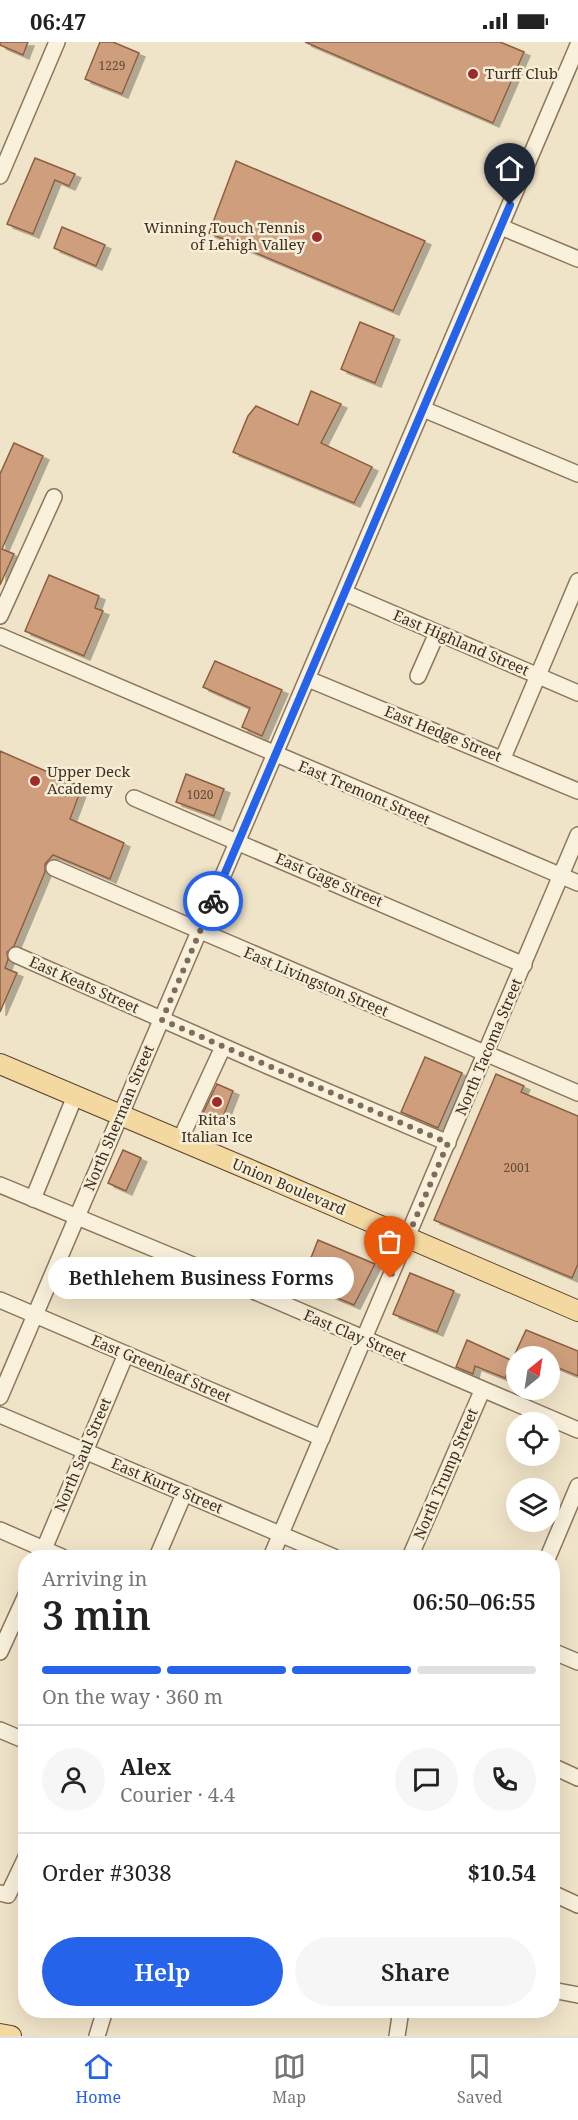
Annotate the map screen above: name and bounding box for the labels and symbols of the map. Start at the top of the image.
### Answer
house number: 1229 [99,57,125,74]
place label: Turff Club [485,63,558,83]
marker: Turff Club [466,67,480,81]
pin [484,143,535,205]
place label: Winning Touch Tennis of Lehigh Valley [144,217,306,254]
marker: Winning Touch Tennis of Lehigh Valley [310,230,324,244]
street label: East Highland Street [390,604,532,680]
street label: East Hedge Street [382,700,505,766]
street label: East Tremont Street [295,755,433,829]
place label: Upper Deck Academy [47,761,130,798]
marker: Upper Deck Academy [28,774,42,788]
house number: 1020 [187,786,214,803]
street label: East Gage Street [273,847,386,911]
courier [183,871,243,931]
street label: East Livingston Street [241,942,392,1021]
street label: East Keats Street [26,951,142,1017]
street label: North Tacoma Street [450,975,526,1118]
street label: North Sherman Street [78,1042,158,1194]
marker: Rita's Italian Ice [210,1095,224,1109]
place label: Rita's Italian Ice [181,1109,253,1146]
street label: Union Boulevard [230,1153,349,1219]
house number: 2001 [504,1159,530,1176]
pin [364,1216,415,1278]
callout: Bethlehem Business Forms [48,1257,354,1299]
street label: East Clay Street [301,1304,410,1366]
street label: East Greenleaf Street [89,1330,234,1407]
north arrow [506,1346,560,1400]
street label: North Saul Street [49,1394,115,1515]
street label: North Trump Street [408,1405,482,1542]
street label: East Kurtz Street [109,1453,226,1518]

